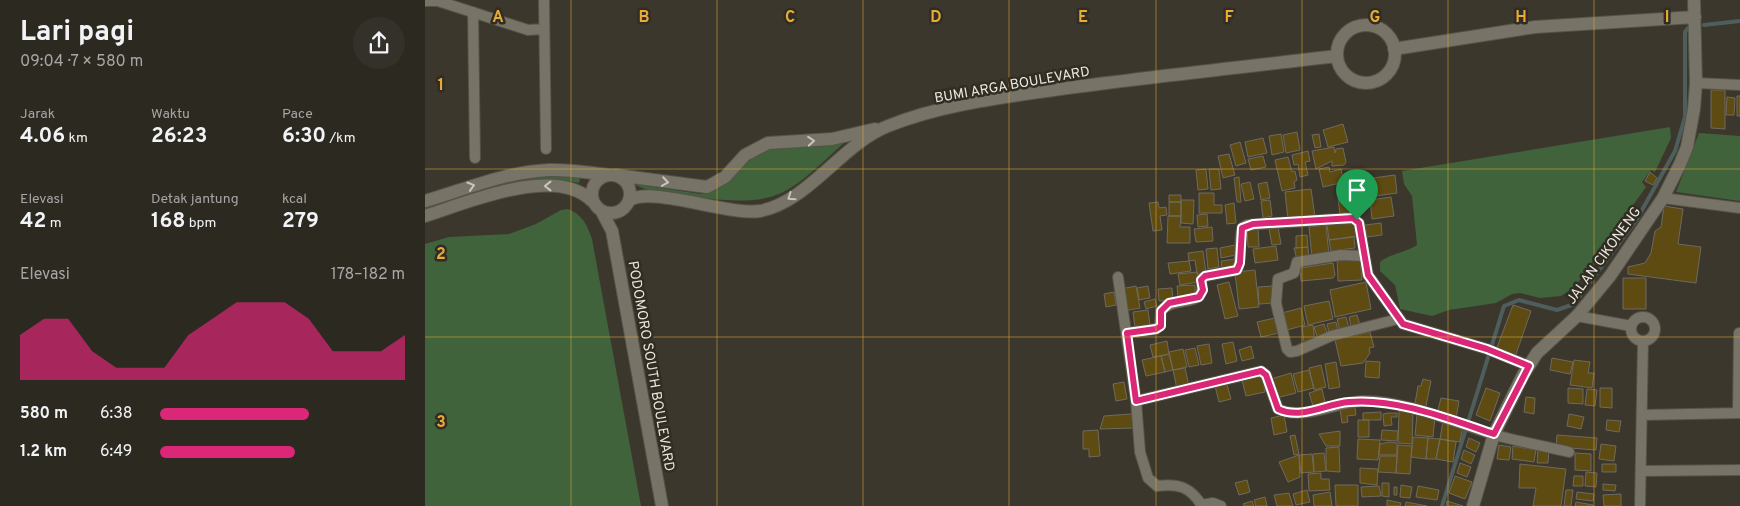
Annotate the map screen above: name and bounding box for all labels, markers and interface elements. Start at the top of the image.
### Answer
text: A [492,8,504,28]
text: B [638,8,650,28]
text: C [785,8,795,28]
text: D [930,8,942,28]
text: E [1078,8,1088,28]
text: F [1224,8,1234,28]
text: G [1370,8,1380,28]
text: H [1515,8,1527,28]
text: I [1665,8,1669,28]
text: Lari pagi [20,15,134,51]
button: share [353,17,405,69]
text: 09:04 · 7 × 580 m [20,52,143,72]
street label: BUMI ARGA BOULEVARD [933,63,1091,108]
text: 1 [438,76,444,96]
text: Jarak [20,106,55,123]
text: Waktu [151,106,190,123]
text: Pace [282,106,313,123]
text: 4.06 [20,123,65,150]
text: 26:23 [151,123,207,150]
text: 6:30 [282,123,326,150]
text: km [65,130,88,147]
text: /km [326,130,356,147]
one-way arrow [807,136,815,147]
pin [1336,169,1378,220]
icon: arrive [1343,176,1371,204]
one-way arrow [660,177,669,187]
one-way arrow [467,181,475,191]
one-way arrow [543,181,551,191]
one-way arrow [788,190,797,200]
text: Elevasi [20,191,64,208]
text: Detak jantung [151,191,239,208]
text: kcal [282,191,307,208]
street label: JALAN CIKONENG [1563,204,1645,308]
text: 42 [20,208,46,235]
text: 168 [151,208,186,235]
text: 279 [282,208,319,235]
text: m [46,215,62,232]
text: bpm [186,215,216,232]
text: 2 [436,245,446,265]
street label: PODOMORO SOUTH BOULEVARD [624,260,677,473]
text: Elevasi [20,265,70,285]
text: 178–182 m [331,265,405,285]
text: 580 m [20,404,68,424]
text: 6:38 [100,404,133,424]
text: 3 [436,413,446,433]
text: 1.2 km [20,442,67,462]
text: 6:49 [100,442,132,462]

